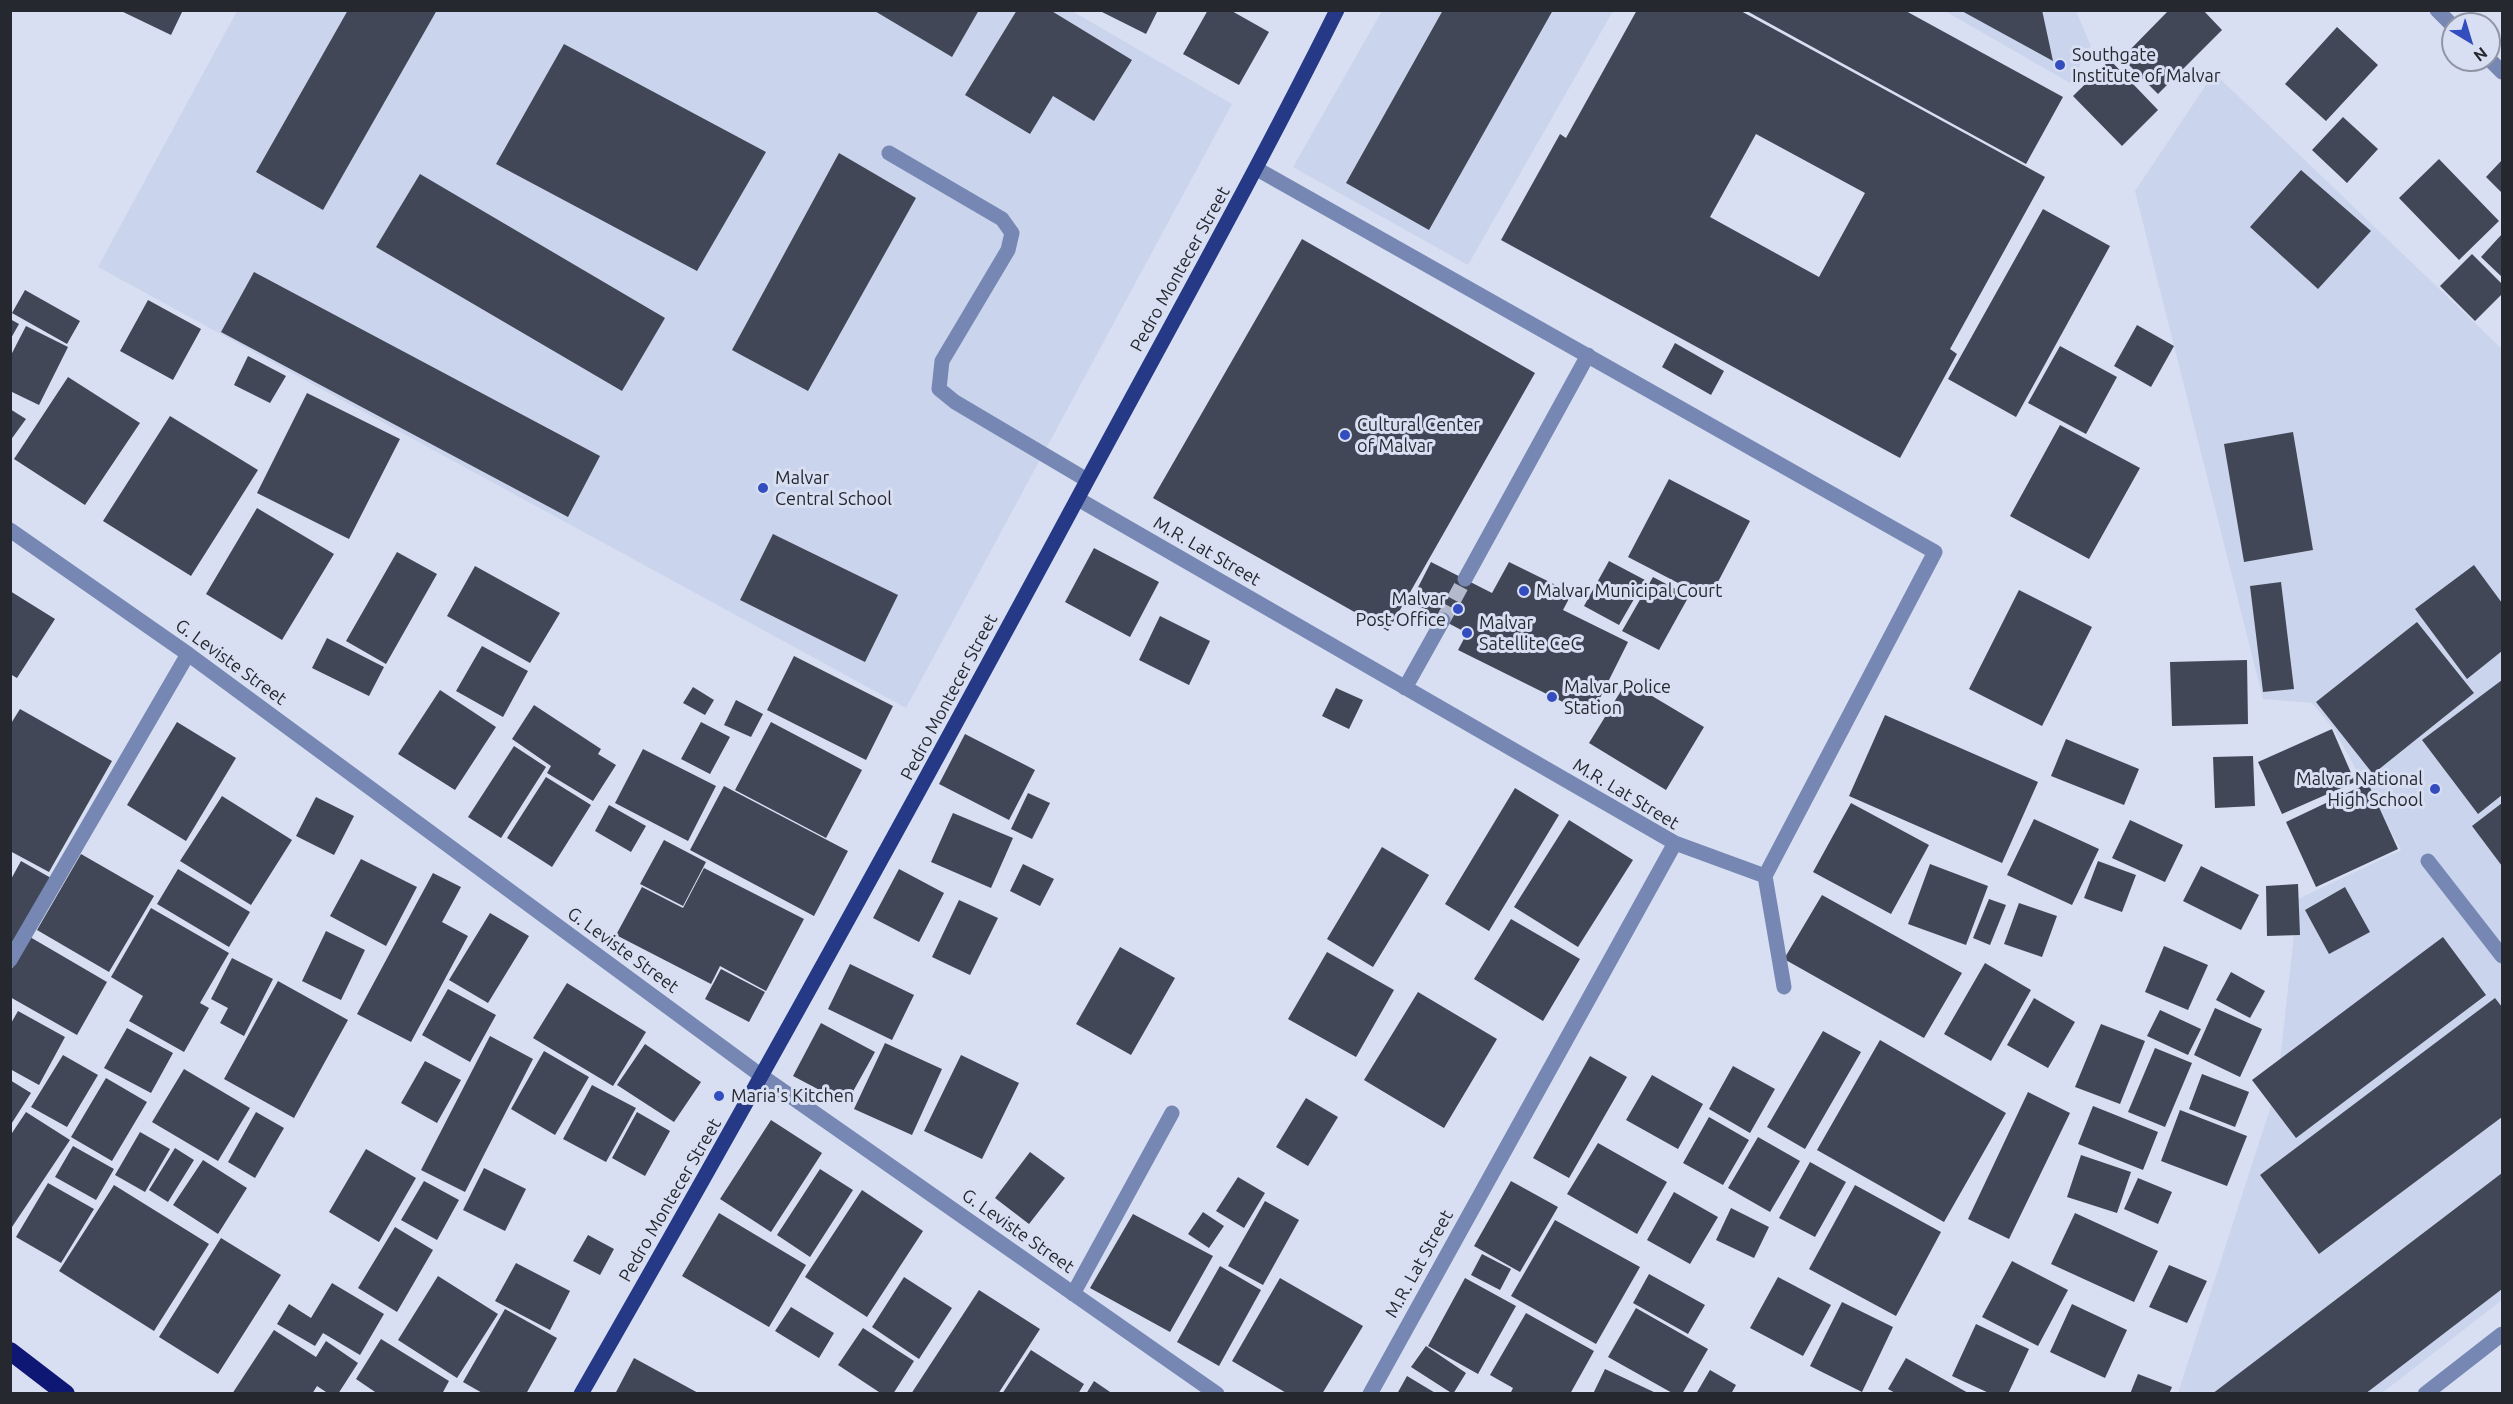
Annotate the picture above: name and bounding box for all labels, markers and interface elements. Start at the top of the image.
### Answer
north arrow [2441,12,2501,72]
place label: Southgate Institute of Malvar [2072,44,2221,86]
text: N [2471,44,2491,65]
marker: Southgate Institute of Malvar [2053,58,2067,72]
street label: Pedro Montecer Street [1126,183,1234,355]
place label: Cultural Center of Malvar [1357,414,1480,456]
marker: Cultural Center of Malvar [1338,428,1352,442]
place label: Malvar Central School [775,467,892,510]
marker: Malvar Central School [756,481,770,495]
street label: M.R. Lat Street [1150,512,1264,590]
place label: Malvar Municipal Court [1536,580,1722,602]
marker: Malvar Municipal Court [1517,584,1531,598]
place label: Malvar Post Office [1356,588,1446,630]
marker: Malvar Post Office [1451,602,1465,616]
street label: Pedro Montecer Street [896,610,1002,784]
place label: Malvar Satellite CeC [1479,612,1582,654]
street label: G. Leviste Street [171,614,291,710]
marker: Malvar Satellite CeC [1460,626,1474,640]
place label: Malvar Police Station [1564,676,1671,718]
marker: Malvar Police Station [1545,690,1559,704]
street label: M.R. Lat Street [1569,754,1683,834]
place label: Malvar National High School [2296,768,2423,810]
marker: Malvar National High School [2428,782,2442,796]
street label: G. Leviste Street [563,902,683,998]
place label: Maria's Kitchen [731,1085,854,1107]
marker: Maria's Kitchen [712,1089,726,1103]
street label: Pedro Montecer Street [614,1114,726,1286]
street label: G. Leviste Street [958,1184,1078,1278]
street label: M.R. Lat Street [1380,1206,1458,1322]

